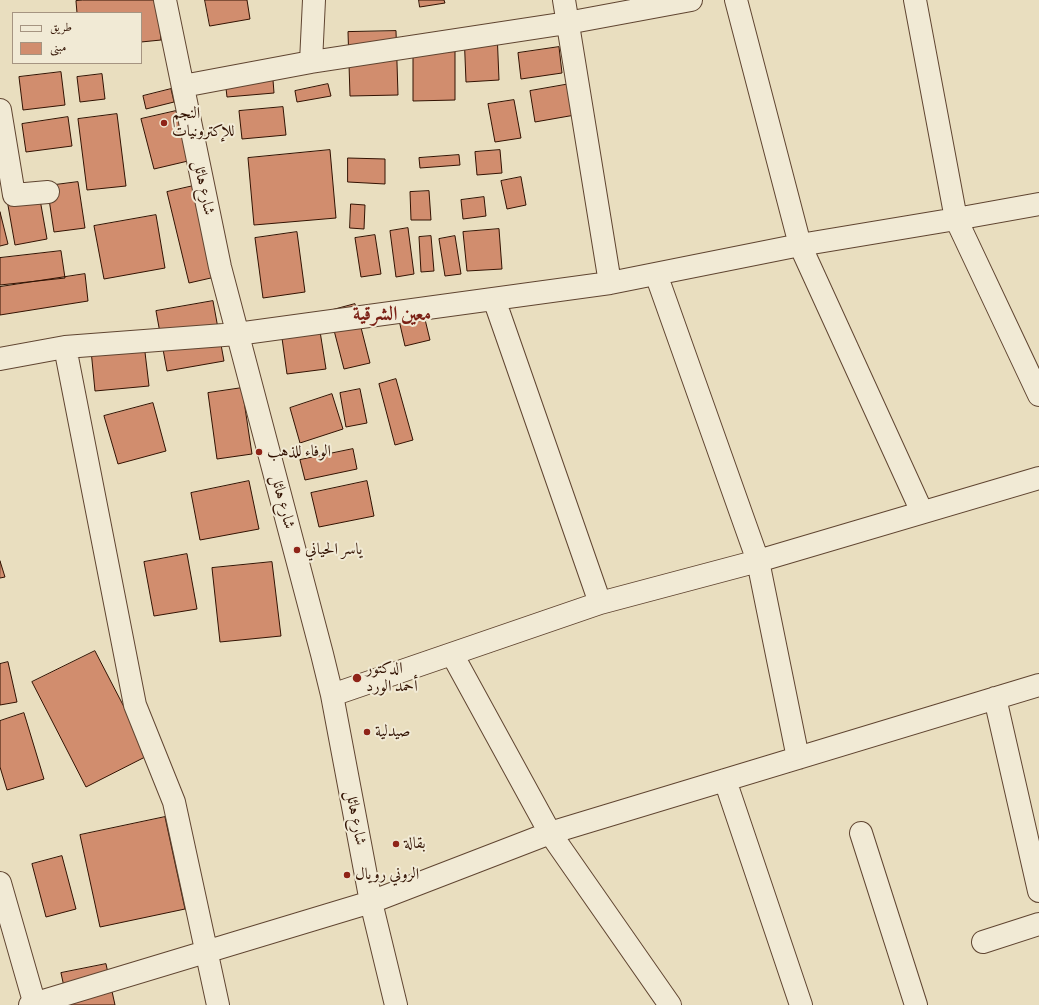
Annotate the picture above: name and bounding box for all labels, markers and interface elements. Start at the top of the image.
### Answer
legend [12,12,142,64]
text: طريق [50,20,72,35]
text: مبنى [50,40,66,55]
place label: النجم للإكترونيات [172,104,235,142]
marker: النجم للإكترونيات [159,118,169,128]
street label: شارع هائل [188,159,218,217]
district label: معين الشرقية [353,303,431,327]
place label: الوفاء للذهب [267,442,331,462]
marker: الوفاء للذهب [254,447,264,457]
street label: شارع هائل [266,473,298,531]
place label: ياسر الحياني [305,540,362,560]
marker: ياسر الحياني [292,545,302,555]
place label: الدكتور أحمد الورد [366,659,418,697]
marker: الدكتور أحمد الورد [351,672,363,684]
place label: صيدلية [375,722,410,742]
marker: صيدلية [362,727,372,737]
street label: شارع هائل [340,789,370,847]
place label: بقالة [404,834,425,854]
marker: بقالة [391,839,401,849]
place label: الروني رويال [355,865,419,885]
marker: الروني رويال [342,870,352,880]

